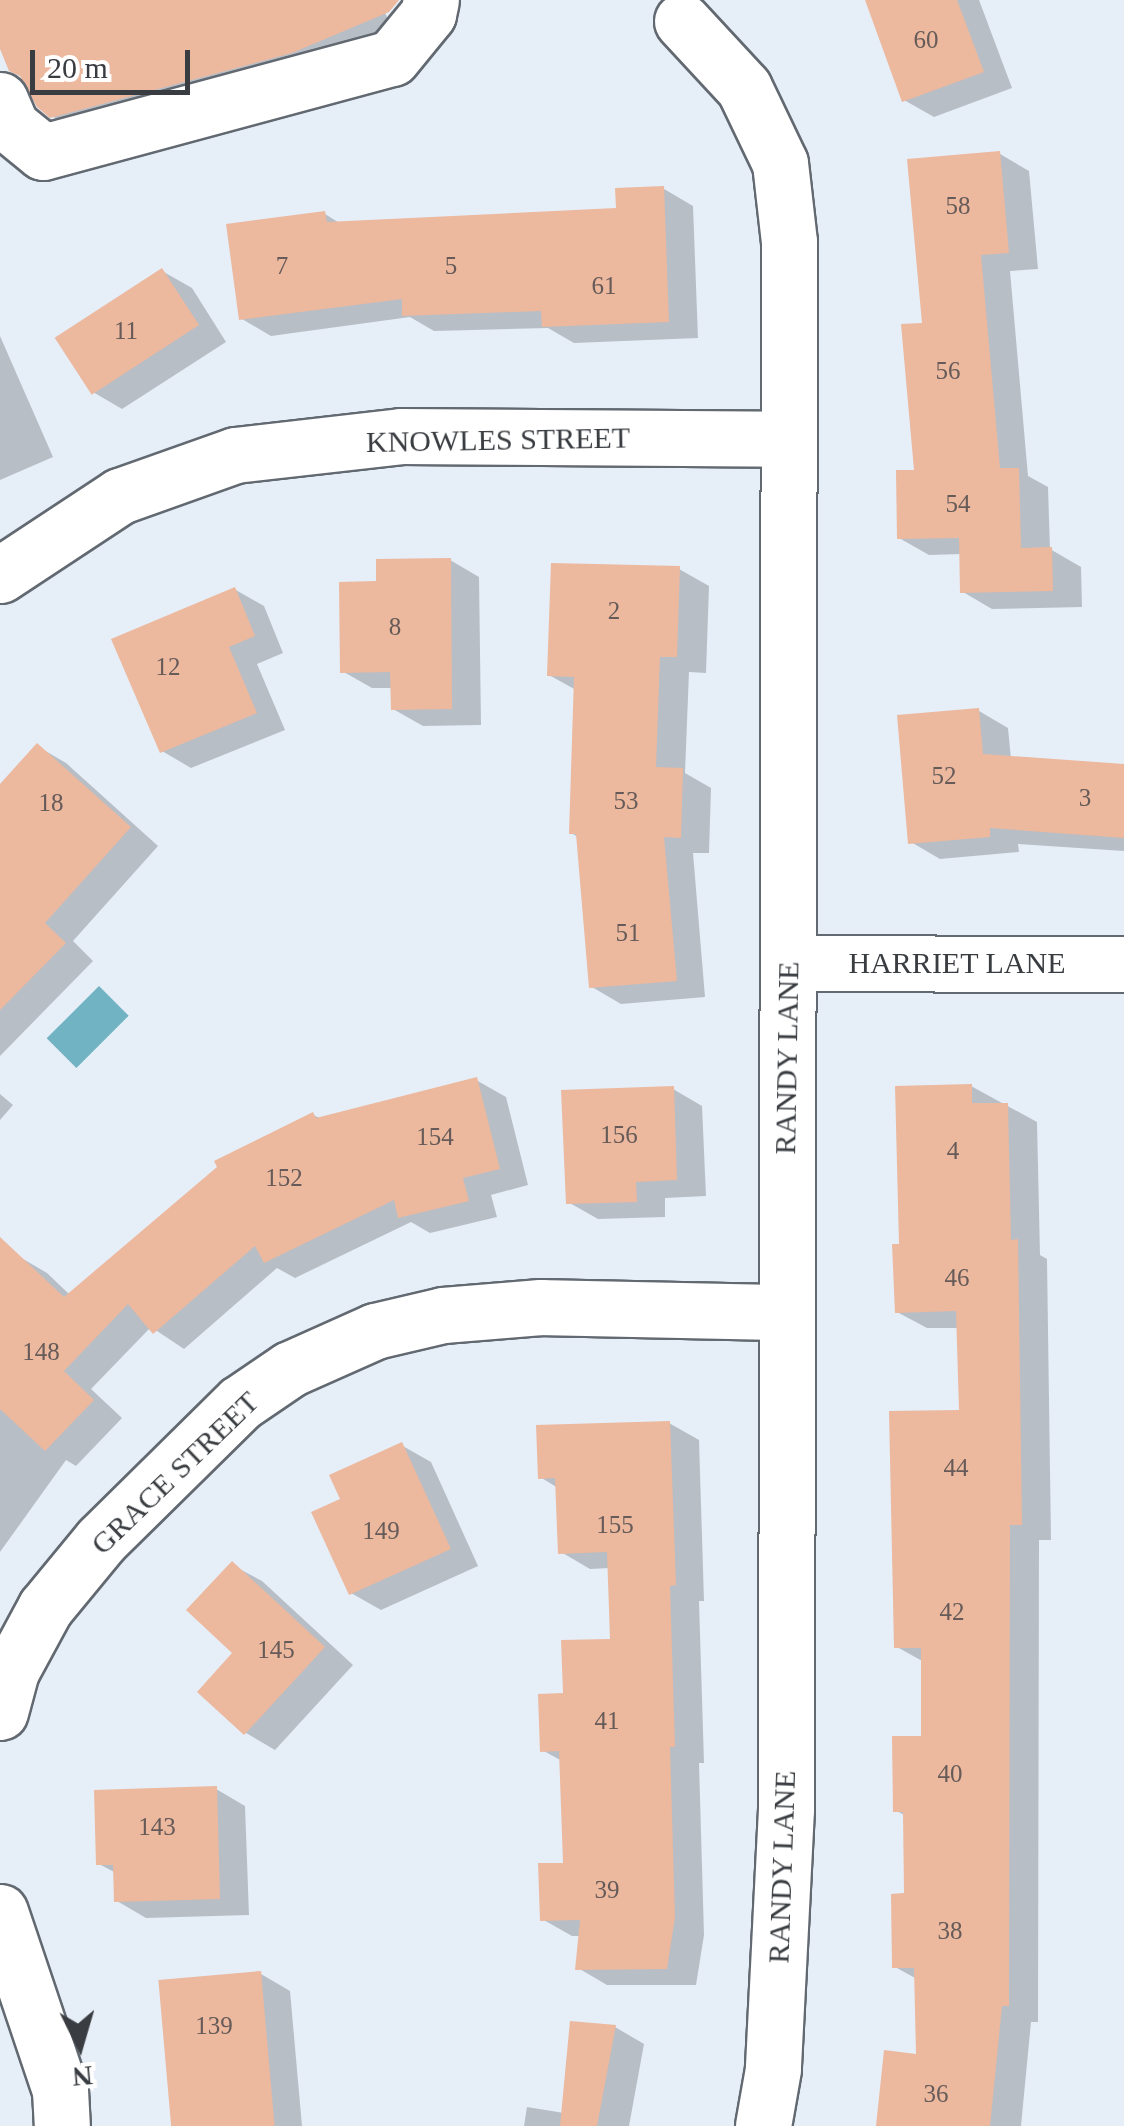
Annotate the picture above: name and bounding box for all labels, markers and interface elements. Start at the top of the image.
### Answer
house number: 60 [914,25,938,55]
scale bar [35,30,195,92]
text: 20 m [47,51,108,84]
house number: 58 [946,191,970,221]
house number: 7 [276,251,288,281]
house number: 5 [445,251,457,281]
house number: 61 [592,271,616,301]
house number: 11 [114,316,138,346]
house number: 56 [936,356,960,386]
street label: KNOWLES STREET [366,420,630,460]
house number: 54 [946,489,970,519]
house number: 2 [608,596,620,626]
house number: 8 [389,612,401,642]
house number: 12 [156,652,180,682]
house number: 52 [932,761,956,791]
house number: 3 [1079,783,1091,813]
house number: 53 [614,786,638,816]
house number: 18 [38,788,64,818]
house number: 51 [616,918,640,948]
street label: HARRIET LANE [848,945,1066,981]
street label: RANDY LANE [767,961,807,1155]
house number: 156 [600,1120,638,1150]
house number: 154 [416,1122,454,1152]
house number: 4 [947,1136,959,1166]
house number: 152 [265,1163,303,1193]
house number: 46 [944,1263,970,1293]
house number: 148 [22,1337,60,1367]
street label: GRACE STREET [84,1384,266,1562]
house number: 44 [944,1453,968,1483]
house number: 155 [596,1510,634,1540]
house number: 149 [362,1516,400,1546]
house number: 42 [940,1597,964,1627]
house number: 145 [257,1635,295,1665]
house number: 41 [594,1706,620,1736]
house number: 40 [938,1759,962,1789]
street label: RANDY LANE [761,1769,803,1965]
house number: 143 [138,1812,176,1842]
house number: 39 [594,1875,620,1905]
house number: 38 [938,1916,962,1946]
north arrow [30,1996,130,2096]
house number: 139 [195,2011,233,2041]
text: N [71,2060,94,2093]
house number: 36 [924,2079,948,2109]

